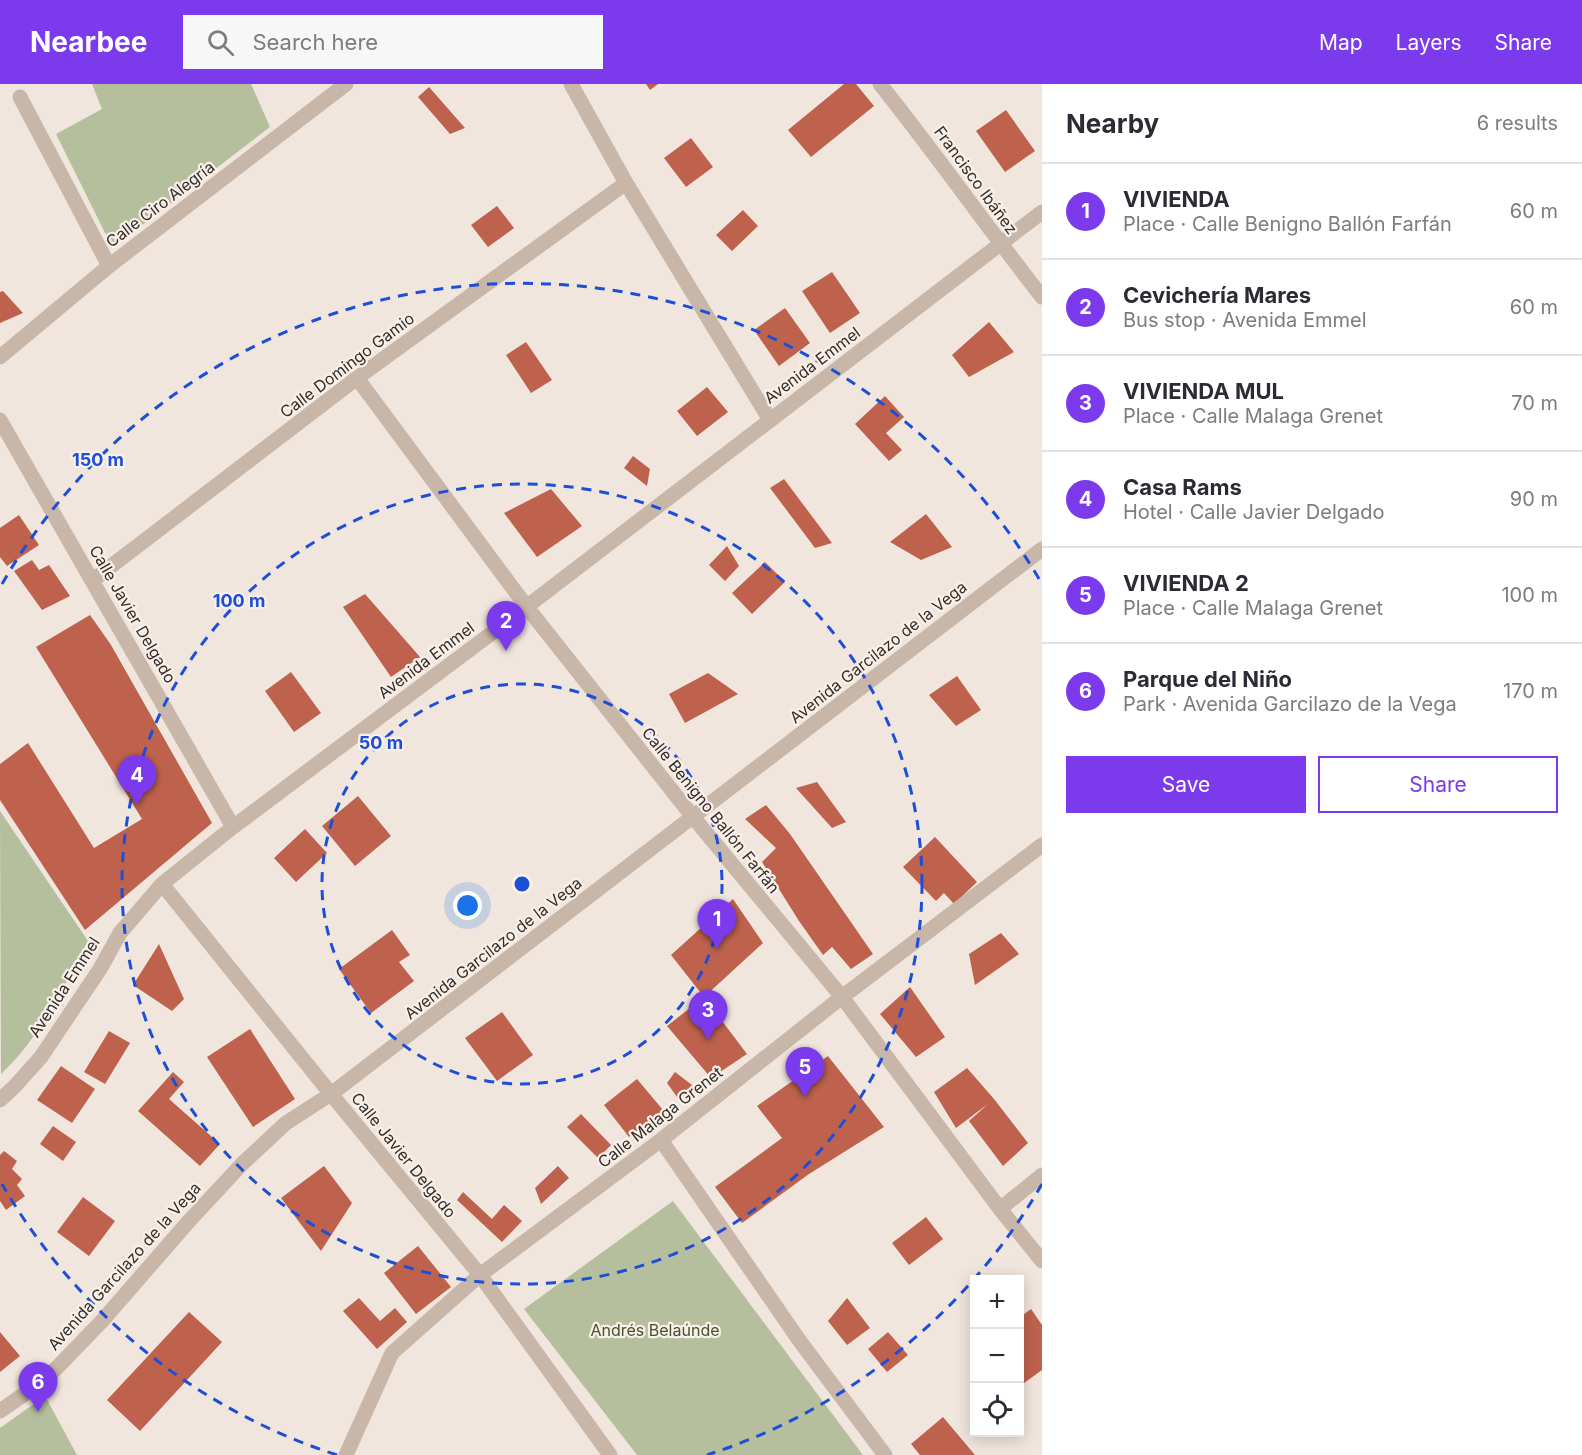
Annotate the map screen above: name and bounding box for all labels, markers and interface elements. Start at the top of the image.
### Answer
search box [183,15,603,69]
text: Nearbee [30,25,147,59]
icon: search [204,26,237,59]
text: Search here [252,29,378,55]
text: Map [1319,30,1363,55]
text: Layers [1396,30,1462,55]
text: Share [1495,30,1552,55]
text: Nearby [1066,108,1159,139]
text: 6 results [1477,111,1558,135]
street label: Francisco Ibáñez [930,122,1022,238]
street label: Calle Ciro Alegría [102,157,218,251]
text: VIVIENDA [1123,186,1230,212]
text: 1 [1081,199,1090,223]
text: 60 m [1510,199,1558,223]
text: Place · Calle Benigno Ballón Farfán [1123,212,1452,236]
text: Cevichería Mares [1123,282,1311,308]
text: 2 [1079,295,1092,319]
text: 60 m [1510,295,1558,319]
street label: Calle Domingo Gamio [276,308,418,422]
text: Bus stop · Avenida Emmel [1123,308,1367,332]
street label: Avenida Emmel [760,322,864,408]
text: VIVIENDA MUL [1123,378,1284,404]
text: 3 [1079,391,1092,415]
text: 70 m [1511,391,1558,415]
text: Place · Calle Malaga Grenet [1123,404,1383,428]
text: 150 m [72,449,124,470]
text: Casa Rams [1123,474,1242,500]
text: 4 [1079,487,1092,511]
text: 90 m [1510,487,1558,511]
text: Hotel · Calle Javier Delgado [1123,500,1384,524]
street label: Calle Javier Delgado [85,542,181,686]
text: VIVIENDA 2 [1123,570,1249,596]
street label: Avenida Garcilazo de la Vega [785,577,971,727]
text: 5 [1079,583,1092,607]
text: 100 m [1501,583,1558,607]
text: 100 m [213,590,265,611]
text: Place · Calle Malaga Grenet [1123,596,1383,620]
pin: 2 [486,602,526,651]
street label: Avenida Emmel [374,617,478,703]
text: Parque del Niño [1123,666,1292,692]
text: 6 [1079,679,1092,703]
text: 170 m [1503,679,1558,703]
text: Park · Avenida Garcilazo de la Vega [1123,692,1457,716]
street label: Calle Benigno Ballón Farfán [638,723,784,897]
text: 50 m [359,732,403,753]
pin: 4 [118,756,156,805]
button: Save [1066,756,1306,813]
button: Share [1318,756,1558,813]
street label: Avenida Garcilazo de la Vega [400,873,586,1023]
centre of rings [512,874,532,894]
your location [453,891,482,920]
pin: 1 [698,900,736,949]
street label: Avenida Emmel [24,933,104,1041]
pin: 3 [688,990,728,1040]
pin: 5 [786,1048,824,1097]
street label: Calle Malaga Grenet [594,1062,726,1172]
street label: Calle Javier Delgado [347,1088,461,1222]
street label: Avenida Garcilazo de la Vega [43,1178,205,1354]
map controls [970,1275,1024,1437]
button: + [970,1275,1024,1329]
park label: Andrés Belaúnde [590,1320,720,1340]
button: − [970,1329,1024,1383]
pin: 6 [18,1362,57,1412]
button: locate [970,1383,1024,1437]

